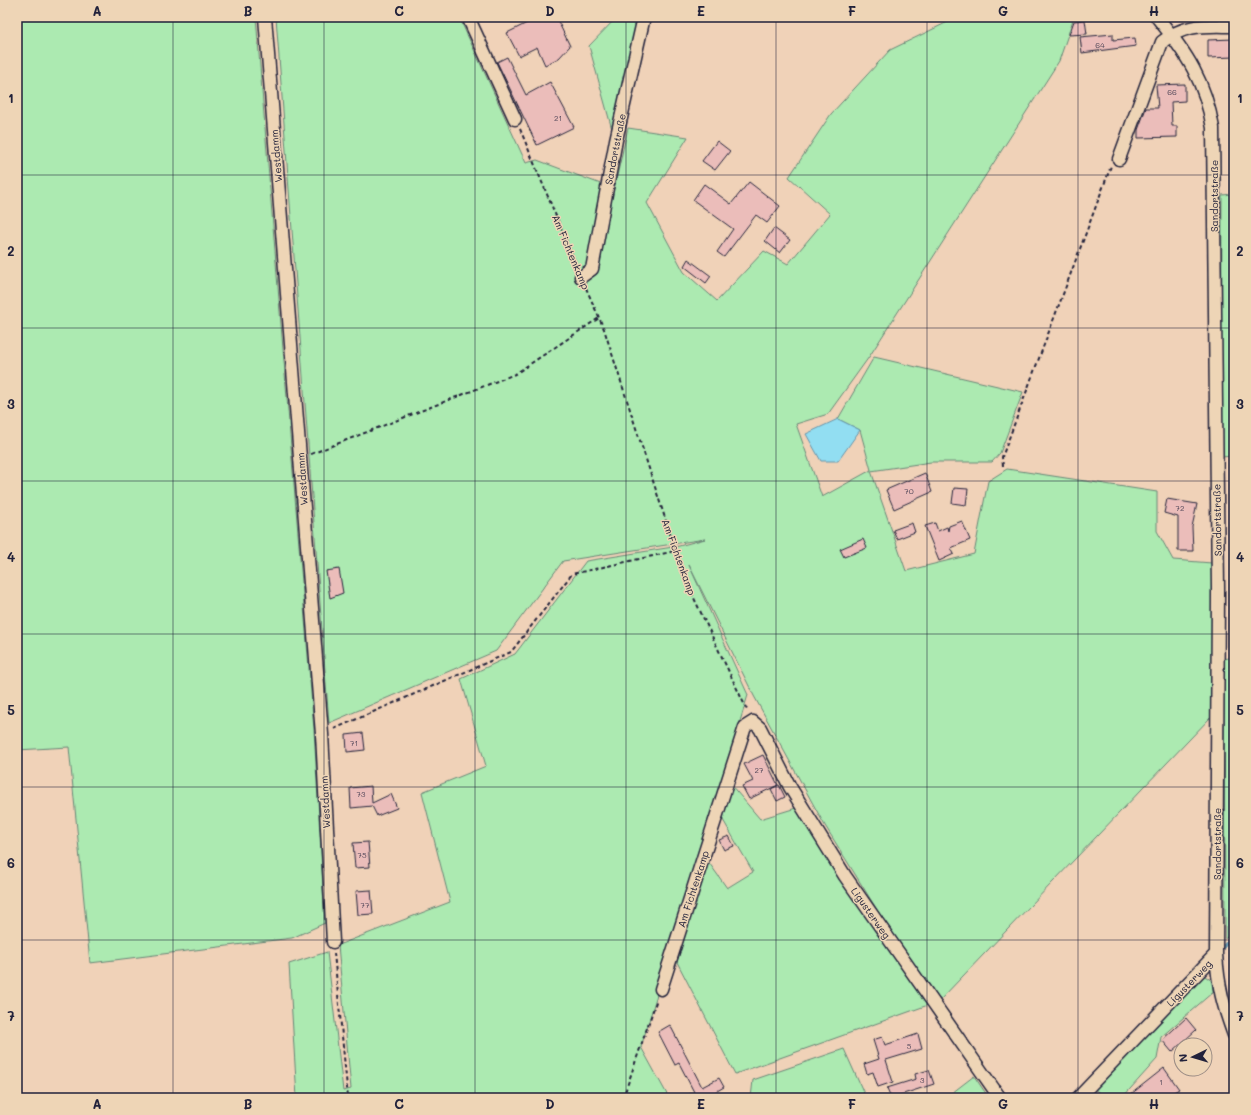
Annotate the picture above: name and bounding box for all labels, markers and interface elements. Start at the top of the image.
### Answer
text: A [92,2,102,19]
text: B [244,2,253,19]
text: C [394,2,404,19]
text: D [545,2,555,19]
text: E [697,2,705,19]
text: F [848,2,856,19]
text: G [998,2,1008,19]
text: H [1149,2,1159,19]
house number: 64 [1095,40,1105,50]
house number: 66 [1167,87,1177,97]
text: 1 [8,89,14,106]
text: 1 [1237,89,1243,106]
street label: Sandortstraße [601,112,629,186]
house number: 21 [554,113,562,123]
street label: Westdamm [267,129,285,183]
street label: Sandortstraße [1207,160,1221,232]
street label: Am Fichtenkamp [549,212,593,292]
text: 2 [7,242,15,259]
text: 2 [1236,242,1244,259]
text: 3 [7,395,15,412]
text: 3 [1236,395,1244,412]
street label: Westdamm [293,452,311,506]
street label: Sandortstraße [1209,484,1225,556]
house number: 70 [904,486,914,496]
house number: 72 [1176,503,1184,513]
street label: Am Fichtenkamp [659,517,699,597]
text: 4 [7,548,15,565]
text: 4 [1236,548,1244,565]
text: 5 [7,701,15,718]
text: 5 [1236,701,1244,718]
house number: 71 [350,738,358,748]
house number: 27 [755,765,764,775]
street label: Westdamm [317,775,333,829]
house number: 73 [356,789,366,799]
street label: Sandortstraße [1210,808,1224,880]
street label: Am Fichtenkamp [674,849,712,929]
house number: 75 [357,850,367,860]
text: 6 [7,854,15,871]
text: 6 [1236,854,1244,871]
street label: Ligusterweg [848,884,894,942]
house number: 77 [361,900,370,910]
street label: Ligusterweg [1163,956,1215,1009]
text: 7 [7,1007,15,1024]
text: 7 [1236,1007,1244,1024]
north arrow [1173,1037,1213,1077]
house number: 5 [907,1041,912,1051]
text: N [1175,1053,1190,1063]
house number: 3 [920,1075,925,1085]
house number: 1 [1159,1077,1163,1087]
text: A [92,1095,102,1112]
text: B [244,1095,253,1112]
text: C [394,1095,404,1112]
text: D [545,1095,555,1112]
text: E [697,1095,705,1112]
text: F [848,1095,856,1112]
text: G [998,1095,1008,1112]
text: H [1149,1095,1159,1112]

